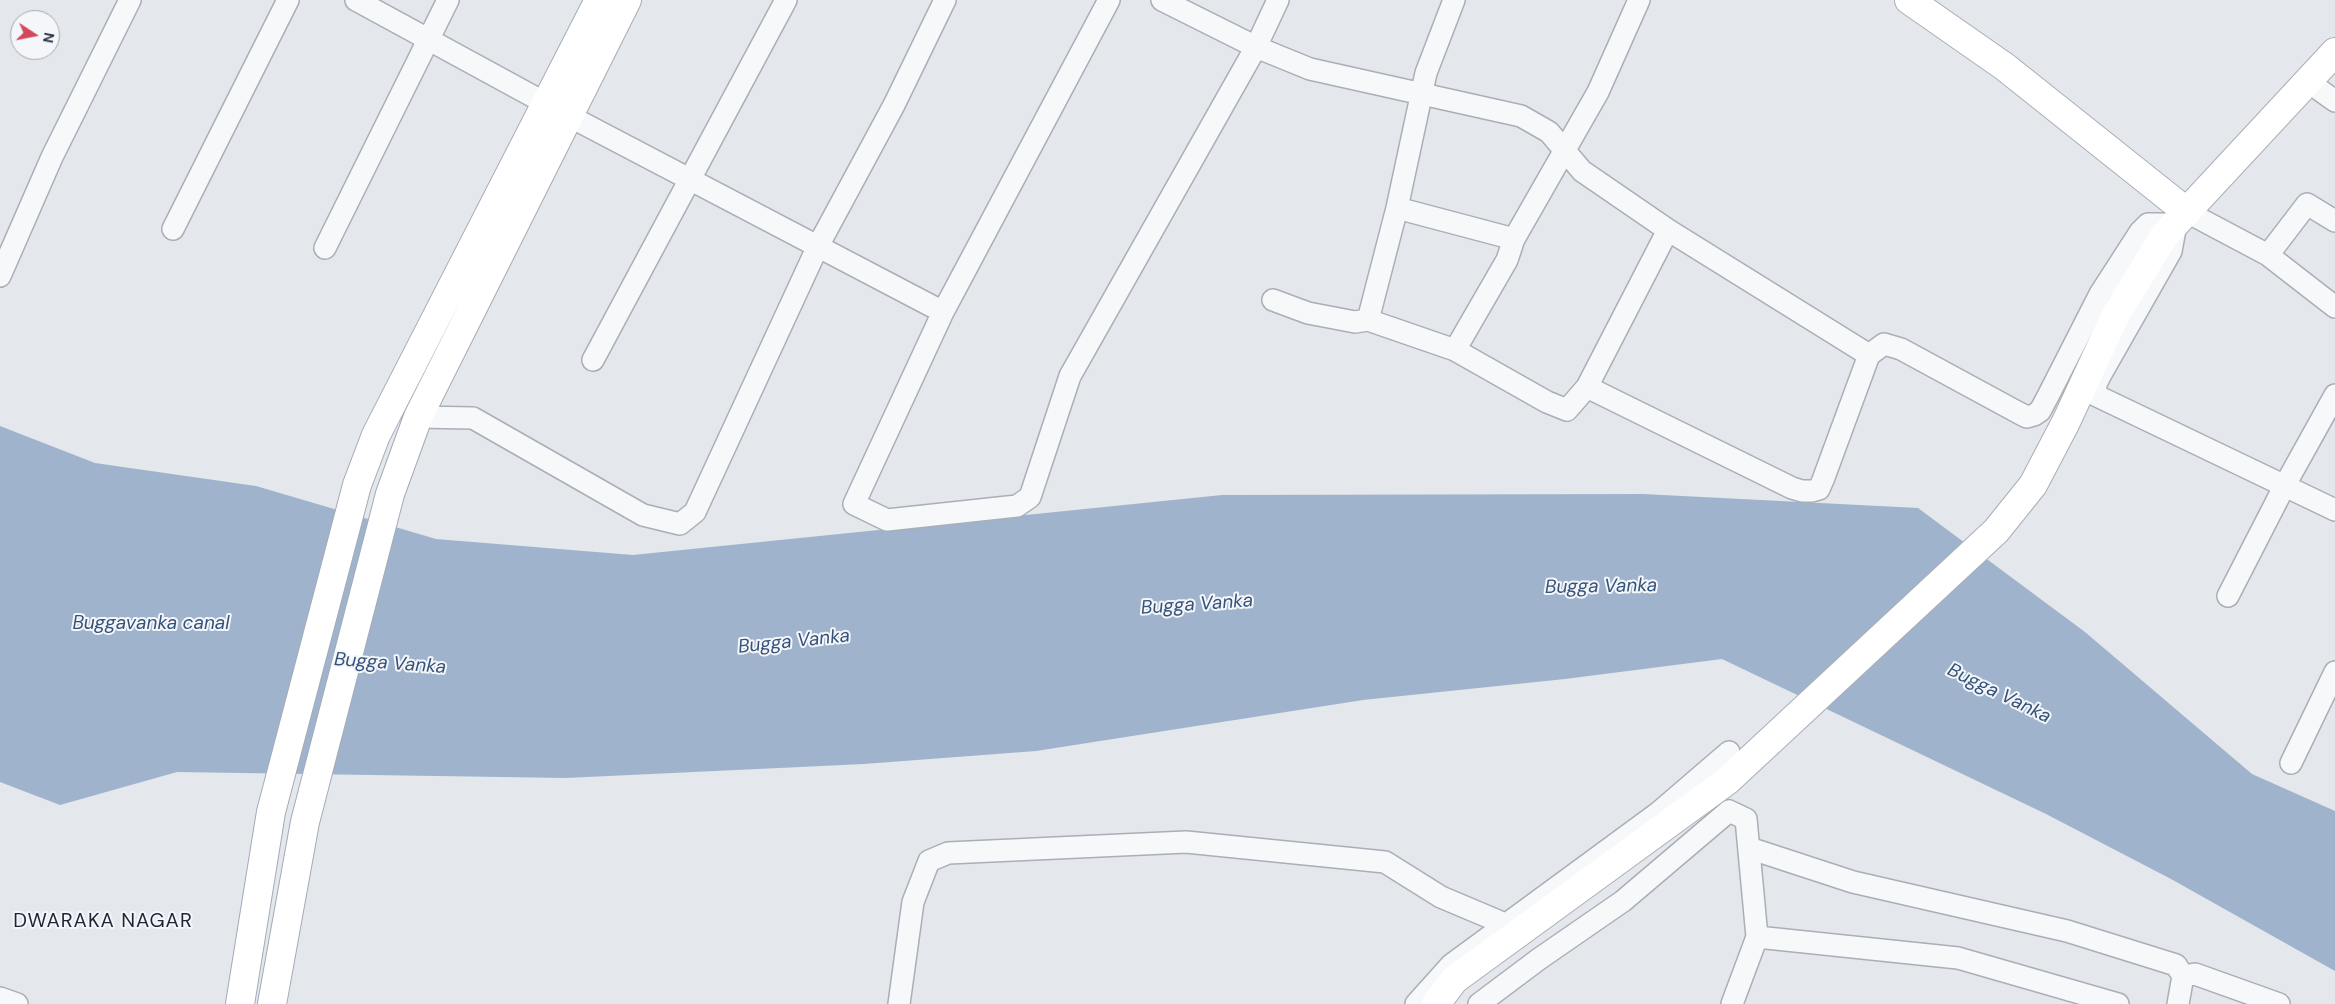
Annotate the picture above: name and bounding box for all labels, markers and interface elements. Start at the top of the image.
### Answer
north arrow [10,10,60,60]
text: N [39,31,59,44]
water label: Bugga Vanka [1545,575,1657,599]
water label: Bugga Vanka [1140,590,1254,620]
water label: Buggavanka canal [72,613,230,635]
water label: Bugga Vanka [737,625,851,659]
water label: Bugga Vanka [333,649,447,679]
water label: Bugga Vanka [1944,659,2054,729]
district label: DWARAKA NAGAR [12,910,194,934]

